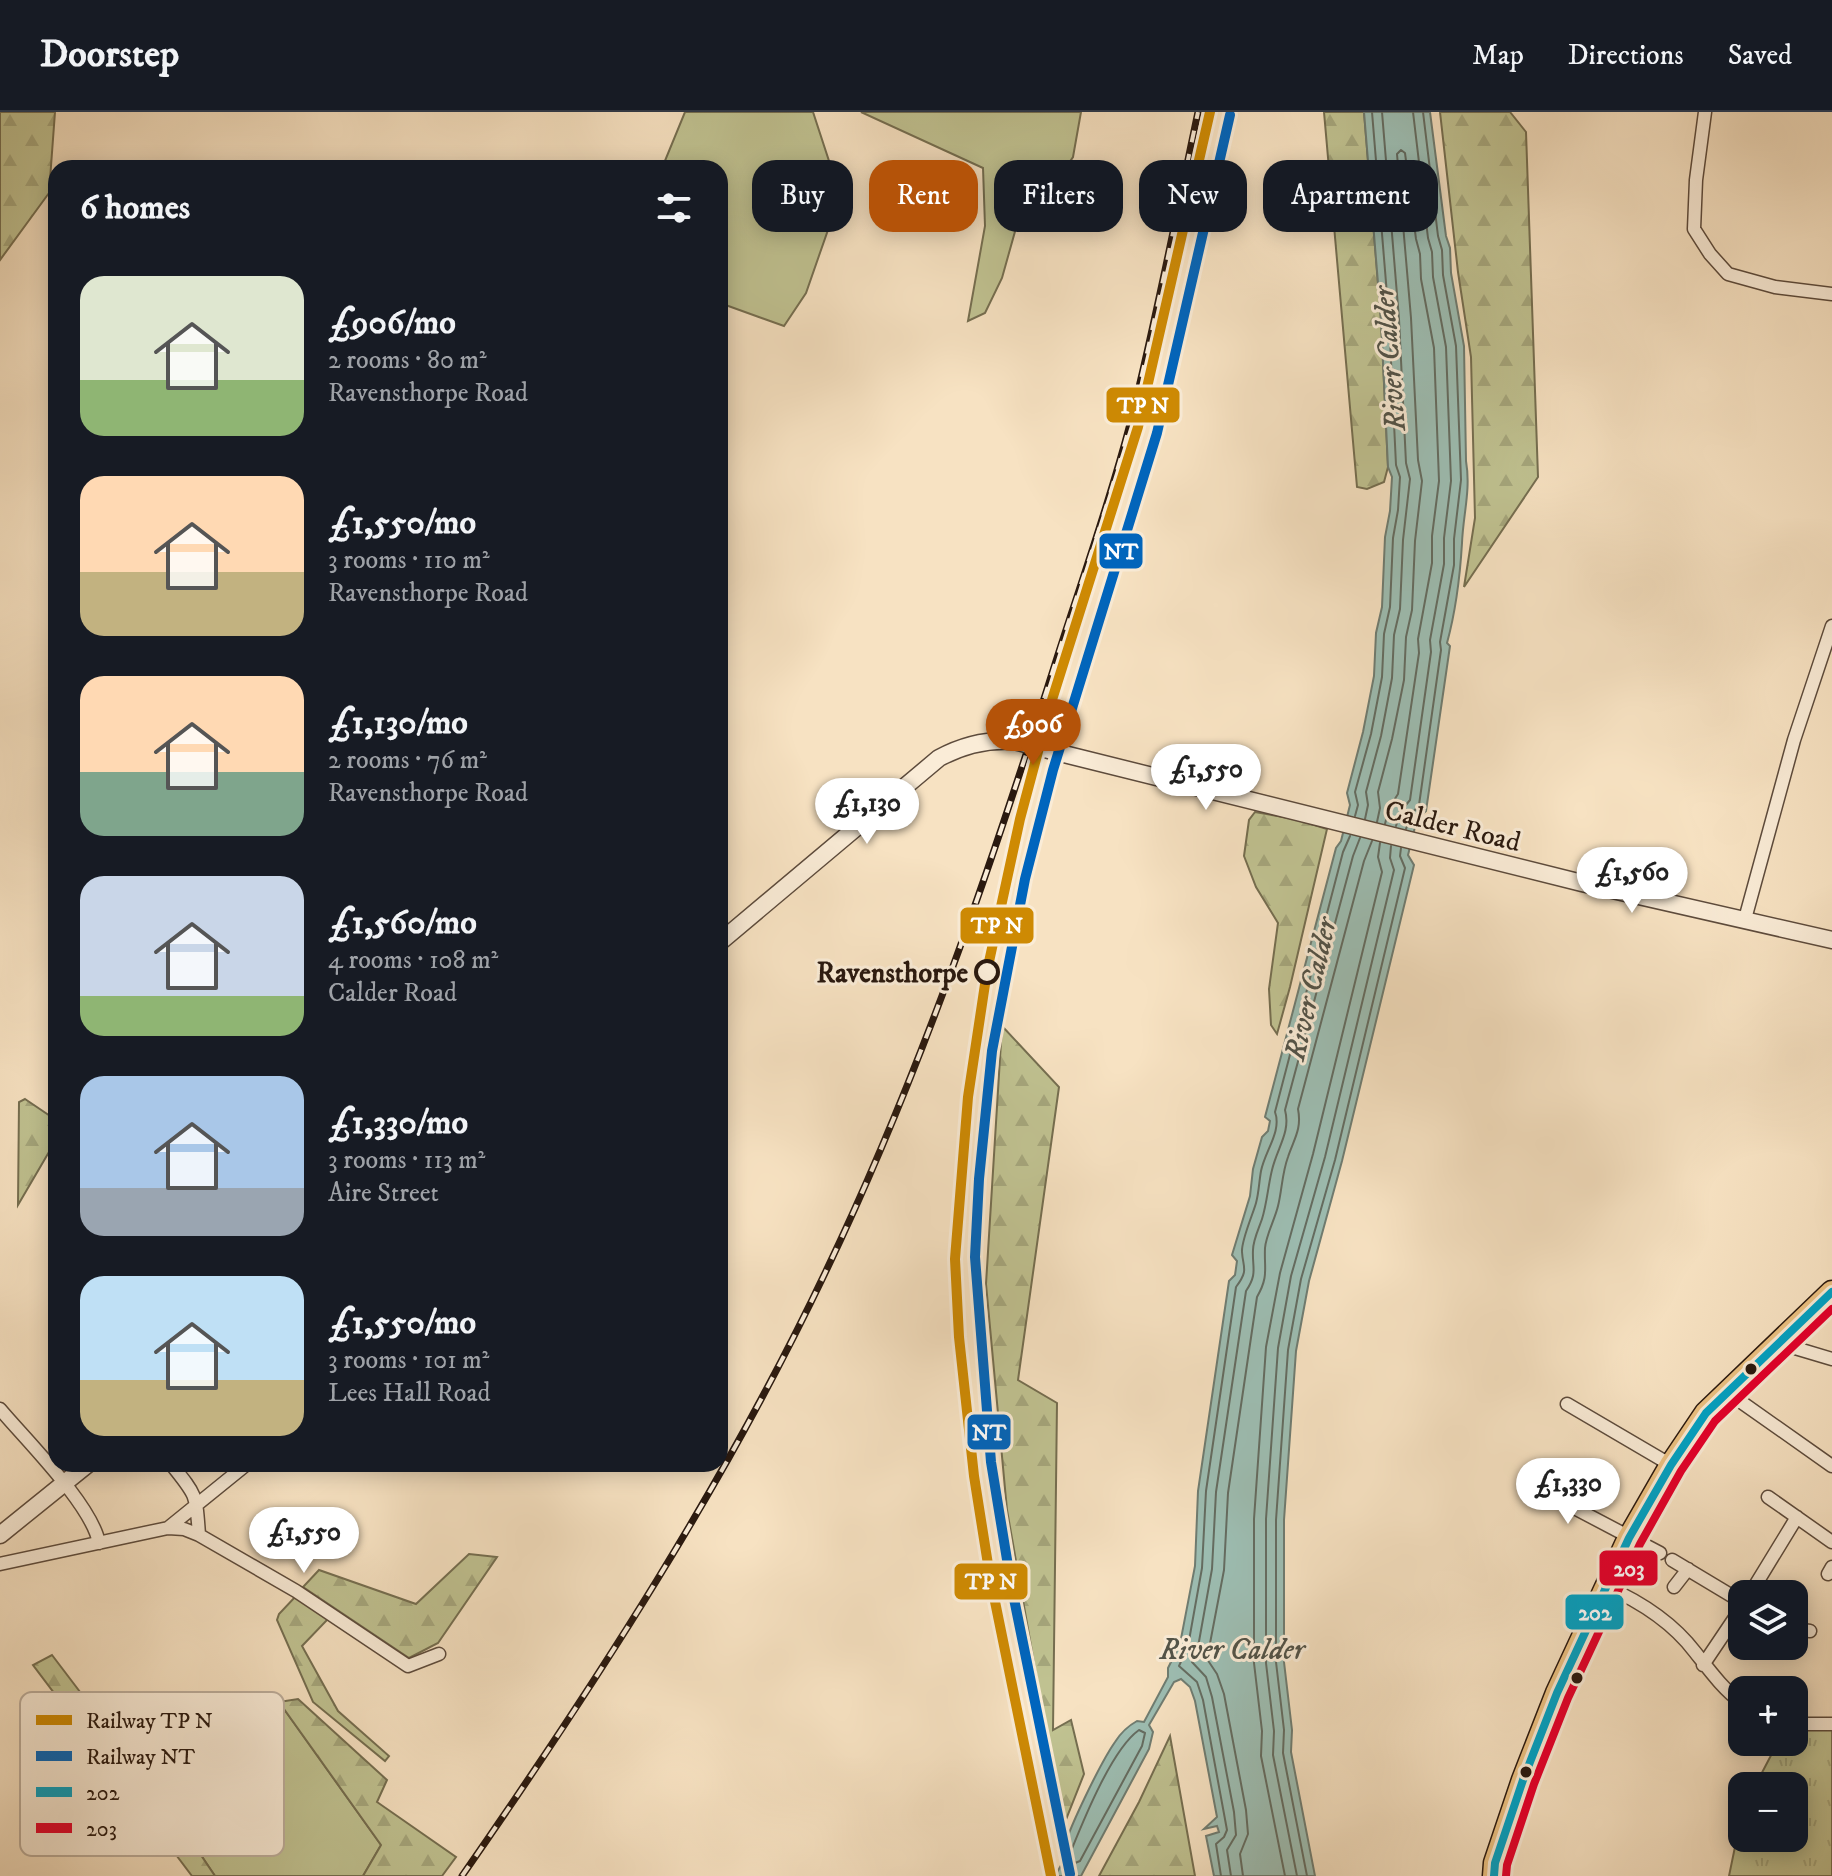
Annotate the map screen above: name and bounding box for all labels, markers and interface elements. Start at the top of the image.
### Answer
text: Doorstep [40,31,179,79]
text: Map [1472,38,1524,73]
text: Directions [1568,38,1684,73]
text: Saved [1728,38,1792,73]
chip: Buy [752,160,853,232]
chip: Rent [869,160,978,232]
chip: Filters [994,160,1123,232]
chip: New [1139,160,1247,232]
chip: Apartment [1263,160,1438,232]
icon: filters [652,186,696,230]
text: 6 homes [80,187,190,229]
water label: River Calder [1366,283,1415,434]
text: £906/mo [328,302,456,344]
icon: home [144,308,240,404]
text: 2 rooms · 80 m² [328,344,487,377]
text: Ravensthorpe Road [328,377,528,410]
line badge: TP N [1105,386,1181,424]
text: TP N [1116,393,1169,420]
text: £1,550/mo [328,502,476,544]
icon: home [144,508,240,604]
line badge: NT [1098,532,1144,570]
text: NT [1104,539,1139,566]
text: 3 rooms · 110 m² [328,544,490,577]
text: Ravensthorpe Road [328,577,528,610]
pin: £906 [986,699,1080,767]
text: £1,130/mo [328,702,468,744]
icon: home [144,708,240,804]
text: £906 [1004,708,1062,741]
text: 2 rooms · 76 m² [328,744,487,777]
pin: £1,550 [1141,744,1271,812]
text: £1,550 [1169,753,1243,786]
text: Ravensthorpe Road [328,777,528,810]
pin: £1,130 [802,778,932,846]
text: £1,130 [833,787,901,820]
street label: Calder Road [1381,793,1524,860]
pin: £1,560 [1567,847,1697,915]
text: £1,560 [1595,856,1669,889]
text: £1,560/mo [328,902,477,944]
line badge: TP N [959,906,1035,945]
icon: home [144,908,240,1004]
water label: River Calder [1277,912,1346,1065]
text: TP N [970,913,1023,940]
text: 4 rooms · 108 m² [328,944,498,977]
place label: Ravensthorpe [817,956,968,991]
marker: Ravensthorpe [975,960,999,984]
text: Calder Road [328,977,457,1010]
text: £1,330/mo [328,1102,468,1144]
icon: home [144,1108,240,1204]
text: 3 rooms · 113 m² [328,1144,485,1177]
text: Aire Street [328,1177,439,1210]
text: £1,550/mo [328,1302,476,1344]
icon: home [144,1308,240,1404]
text: 3 rooms · 101 m² [328,1344,489,1377]
unlabelled marker [1743,1361,1759,1377]
text: Lees Hall Road [328,1377,490,1410]
line badge: NT [966,1413,1012,1451]
text: NT [972,1420,1007,1447]
pin: £1,330 [1503,1458,1633,1526]
text: £1,330 [1534,1467,1602,1500]
pin: £1,550 [239,1507,369,1575]
text: £1,550 [267,1516,341,1549]
line badge: 203 [1598,1549,1659,1587]
text: 203 [1614,1556,1644,1583]
line badge: TP N [953,1562,1029,1601]
text: TP N [964,1569,1017,1596]
map controls [1728,1580,1808,1852]
button: layers [1728,1580,1808,1660]
line badge: 202 [1564,1593,1625,1631]
text: 202 [1578,1600,1613,1627]
water label: River Calder [1159,1632,1307,1669]
unlabelled marker [1569,1670,1585,1686]
button: + [1728,1676,1808,1756]
legend [20,1692,284,1856]
text: Railway TP N [86,1708,213,1735]
text: Railway NT [86,1744,196,1771]
unlabelled marker [1518,1764,1534,1780]
button: − [1728,1772,1808,1852]
text: 202 [86,1780,120,1807]
text: 203 [86,1816,117,1843]

